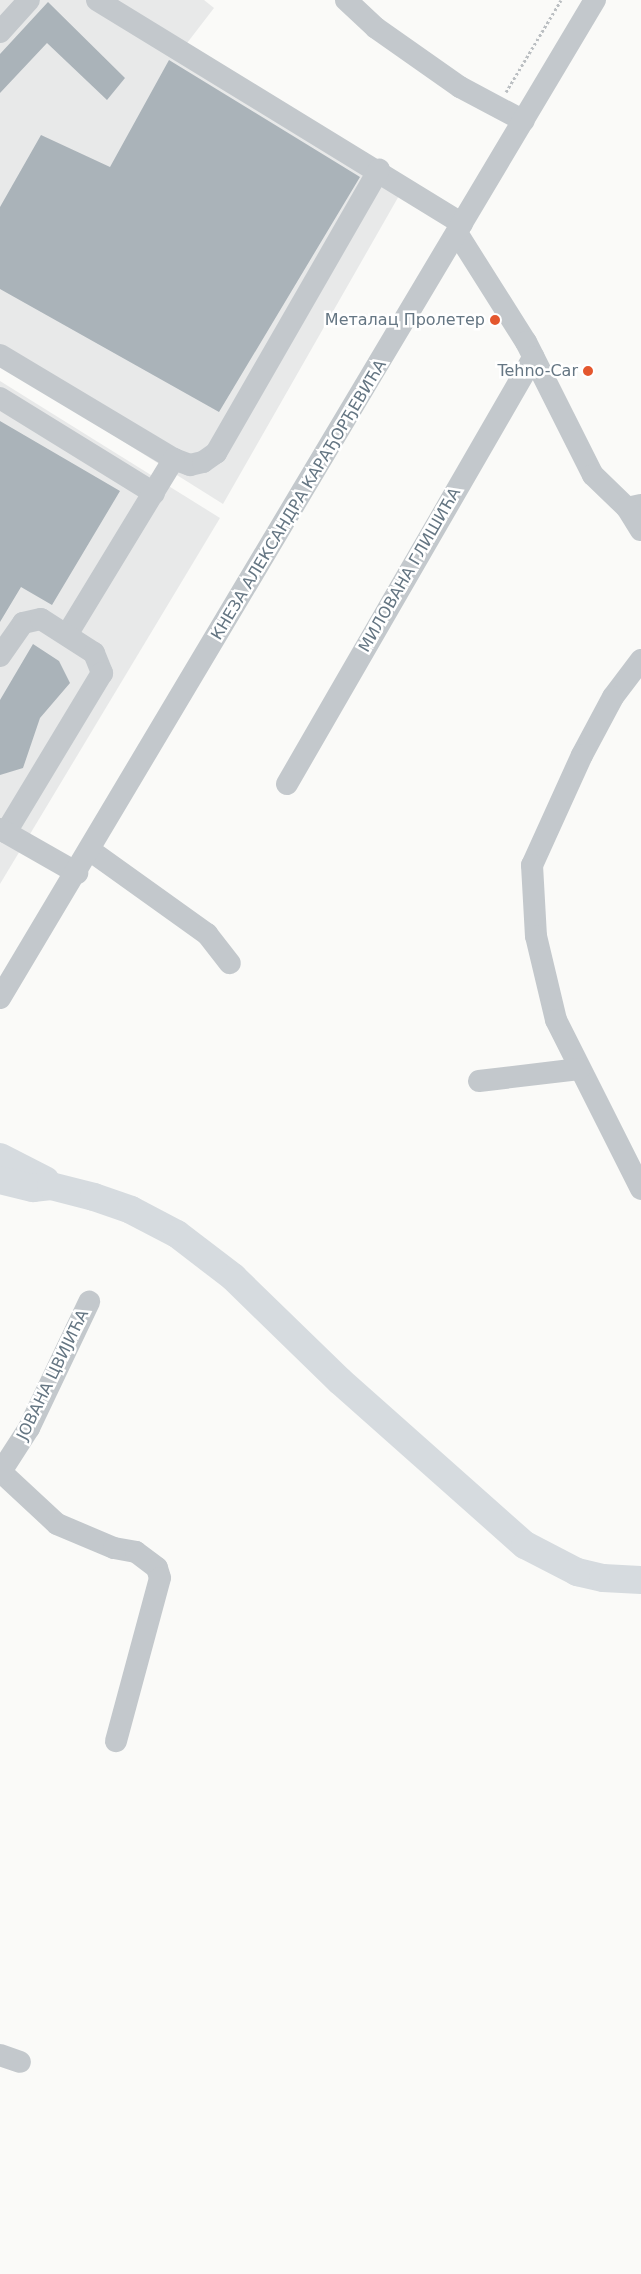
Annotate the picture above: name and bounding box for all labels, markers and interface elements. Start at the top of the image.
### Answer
place label: Металац Пролетер [325,310,485,330]
marker: Металац Пролетер [489,314,501,326]
street label: КНЕЗА АЛЕКСАНДРА КАРАЂОРЂЕВИЋА [207,356,391,644]
place label: Tehno-Car [497,361,578,381]
marker: Tehno-Car [582,365,594,377]
street label: МИЛОВАНА ГЛИШИЋА [355,484,465,656]
street label: ЈОВАНА ЦВИЈИЋА [13,1307,93,1443]

